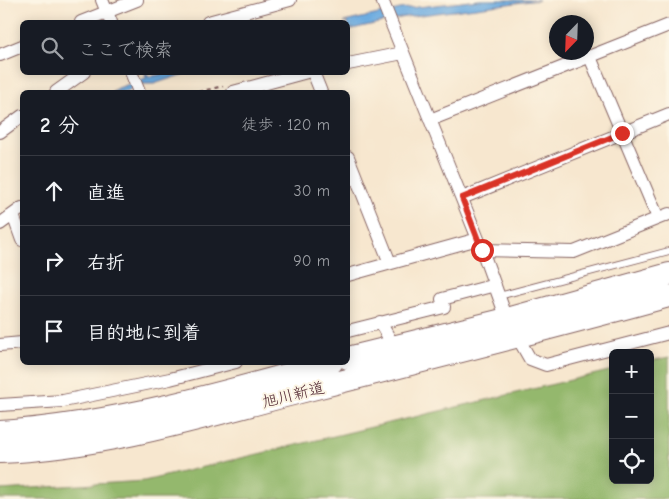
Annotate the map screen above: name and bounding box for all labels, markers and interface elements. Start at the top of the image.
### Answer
north arrow [549,15,594,60]
search box [20,20,350,75]
icon: search [38,34,66,62]
text: ここで検索 [78,39,173,61]
text: 2 分 [40,113,79,137]
text: 徒歩 · 120 m [241,116,330,134]
route end [611,122,634,145]
icon: ahead [40,177,68,205]
text: 直進 [87,182,125,204]
text: 30 m [294,182,330,200]
route start [471,239,494,262]
icon: right [40,247,68,275]
text: 右折 [87,252,125,274]
text: 90 m [293,252,330,270]
icon: arrive [40,317,68,345]
text: 目的地に到着 [87,322,201,344]
map controls [609,349,654,484]
button: + [609,349,654,394]
street label: 旭川新道 [260,378,326,411]
button: − [609,394,654,439]
button: locate [609,439,654,484]

